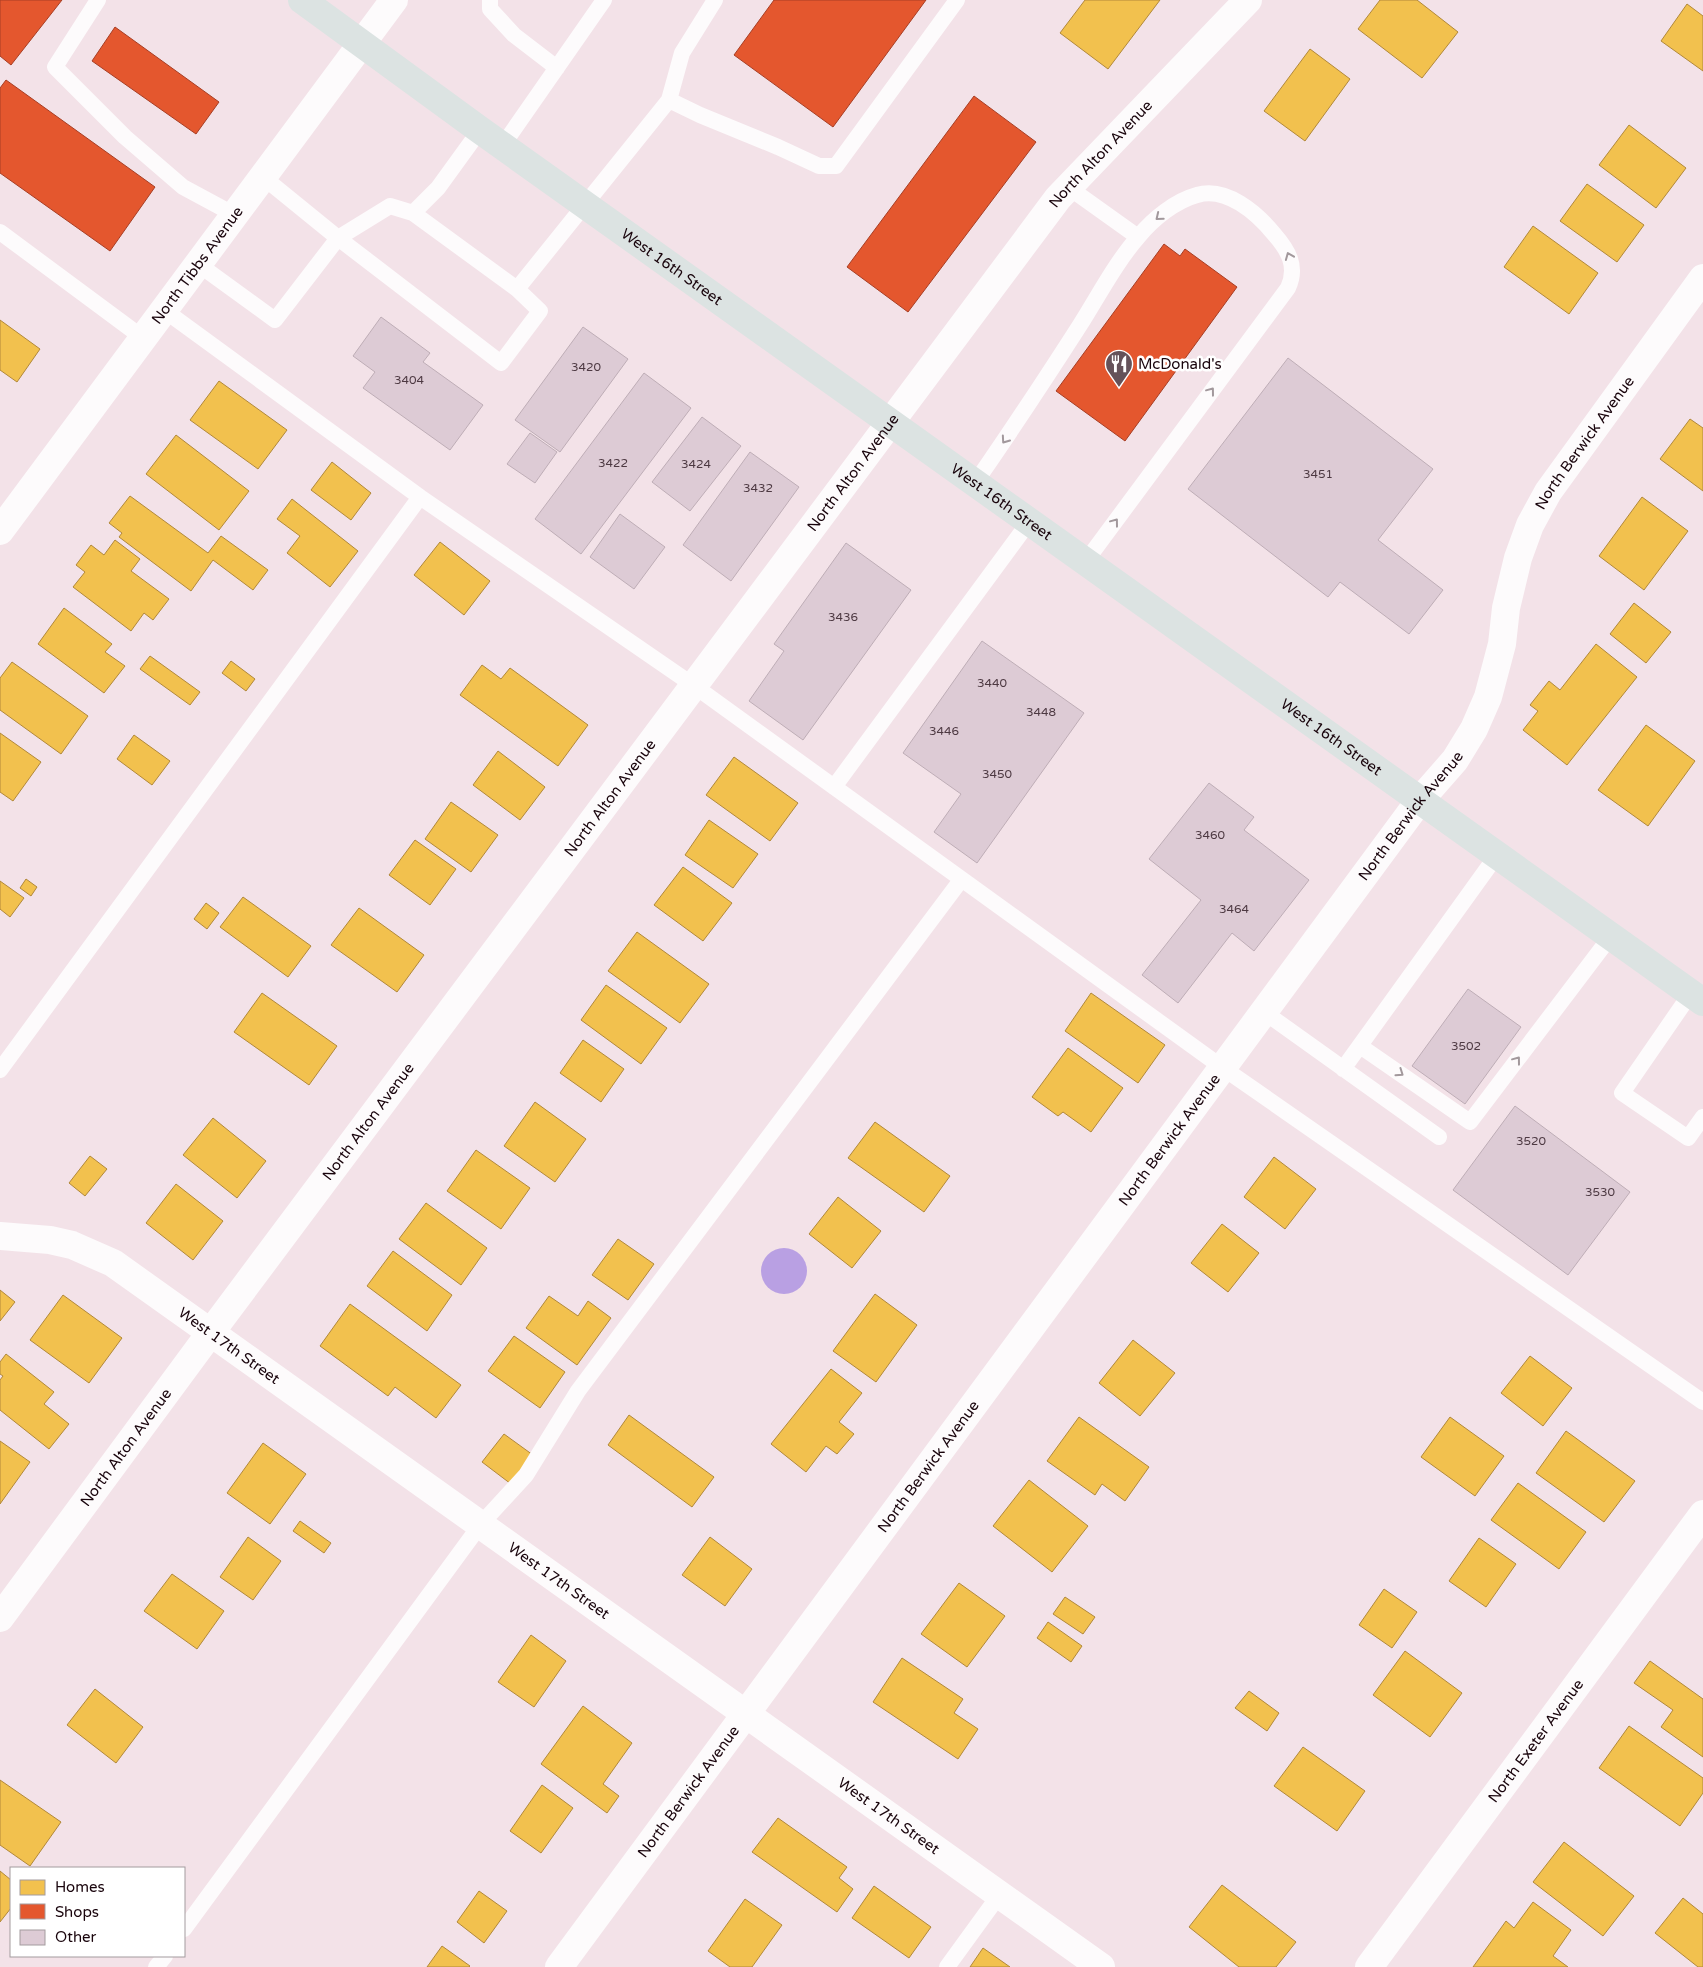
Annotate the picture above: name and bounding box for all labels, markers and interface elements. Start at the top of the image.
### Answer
street label: North Alton Avenue [1045,96,1156,211]
street label: North Tibbs Avenue [148,203,247,328]
one-way arrow [1156,211,1165,219]
street label: West 16th Street [618,225,726,309]
one-way arrow [1285,252,1295,261]
restaurant icon: McDonald's [1104,349,1134,388]
place label: McDonald's [1138,355,1222,373]
house number: 3420 [571,360,602,374]
house number: 3404 [394,373,425,387]
street label: North Berwick Avenue [1531,373,1638,513]
one-way arrow [1205,387,1214,397]
street label: North Alton Avenue [803,410,903,535]
one-way arrow [1002,434,1011,444]
house number: 3422 [598,456,628,470]
house number: 3424 [681,457,712,471]
street label: West 16th Street [947,460,1056,544]
house number: 3451 [1303,467,1333,481]
house number: 3432 [743,481,773,495]
one-way arrow [1109,519,1117,528]
house number: 3436 [828,610,858,624]
house number: 3440 [977,676,1008,690]
street label: West 16th Street [1277,695,1386,779]
house number: 3448 [1026,705,1056,719]
house number: 3446 [929,724,959,738]
street label: North Alton Avenue [560,736,660,860]
street label: North Berwick Avenue [1355,748,1467,884]
house number: 3450 [982,767,1013,781]
house number: 3460 [1195,828,1226,842]
house number: 3464 [1219,902,1250,916]
house number: 3502 [1451,1039,1481,1053]
one-way arrow [1511,1057,1520,1066]
street label: North Alton Avenue [318,1059,418,1184]
one-way arrow [1395,1067,1404,1076]
street label: North Berwick Avenue [1115,1070,1224,1209]
house number: 3520 [1516,1134,1547,1148]
house number: 3530 [1585,1185,1616,1199]
street label: West 17th Street [175,1303,283,1388]
street label: North Alton Avenue [76,1385,175,1510]
street label: North Berwick Avenue [874,1397,983,1536]
street label: West 17th Street [505,1538,613,1623]
street label: North Exeter Avenue [1484,1676,1587,1806]
street label: North Berwick Avenue [634,1722,743,1861]
street label: West 17th Street [834,1773,943,1858]
legend [10,1867,185,1957]
text: Homes [55,1878,105,1896]
text: Shops [55,1903,99,1921]
text: Other [55,1928,97,1946]

